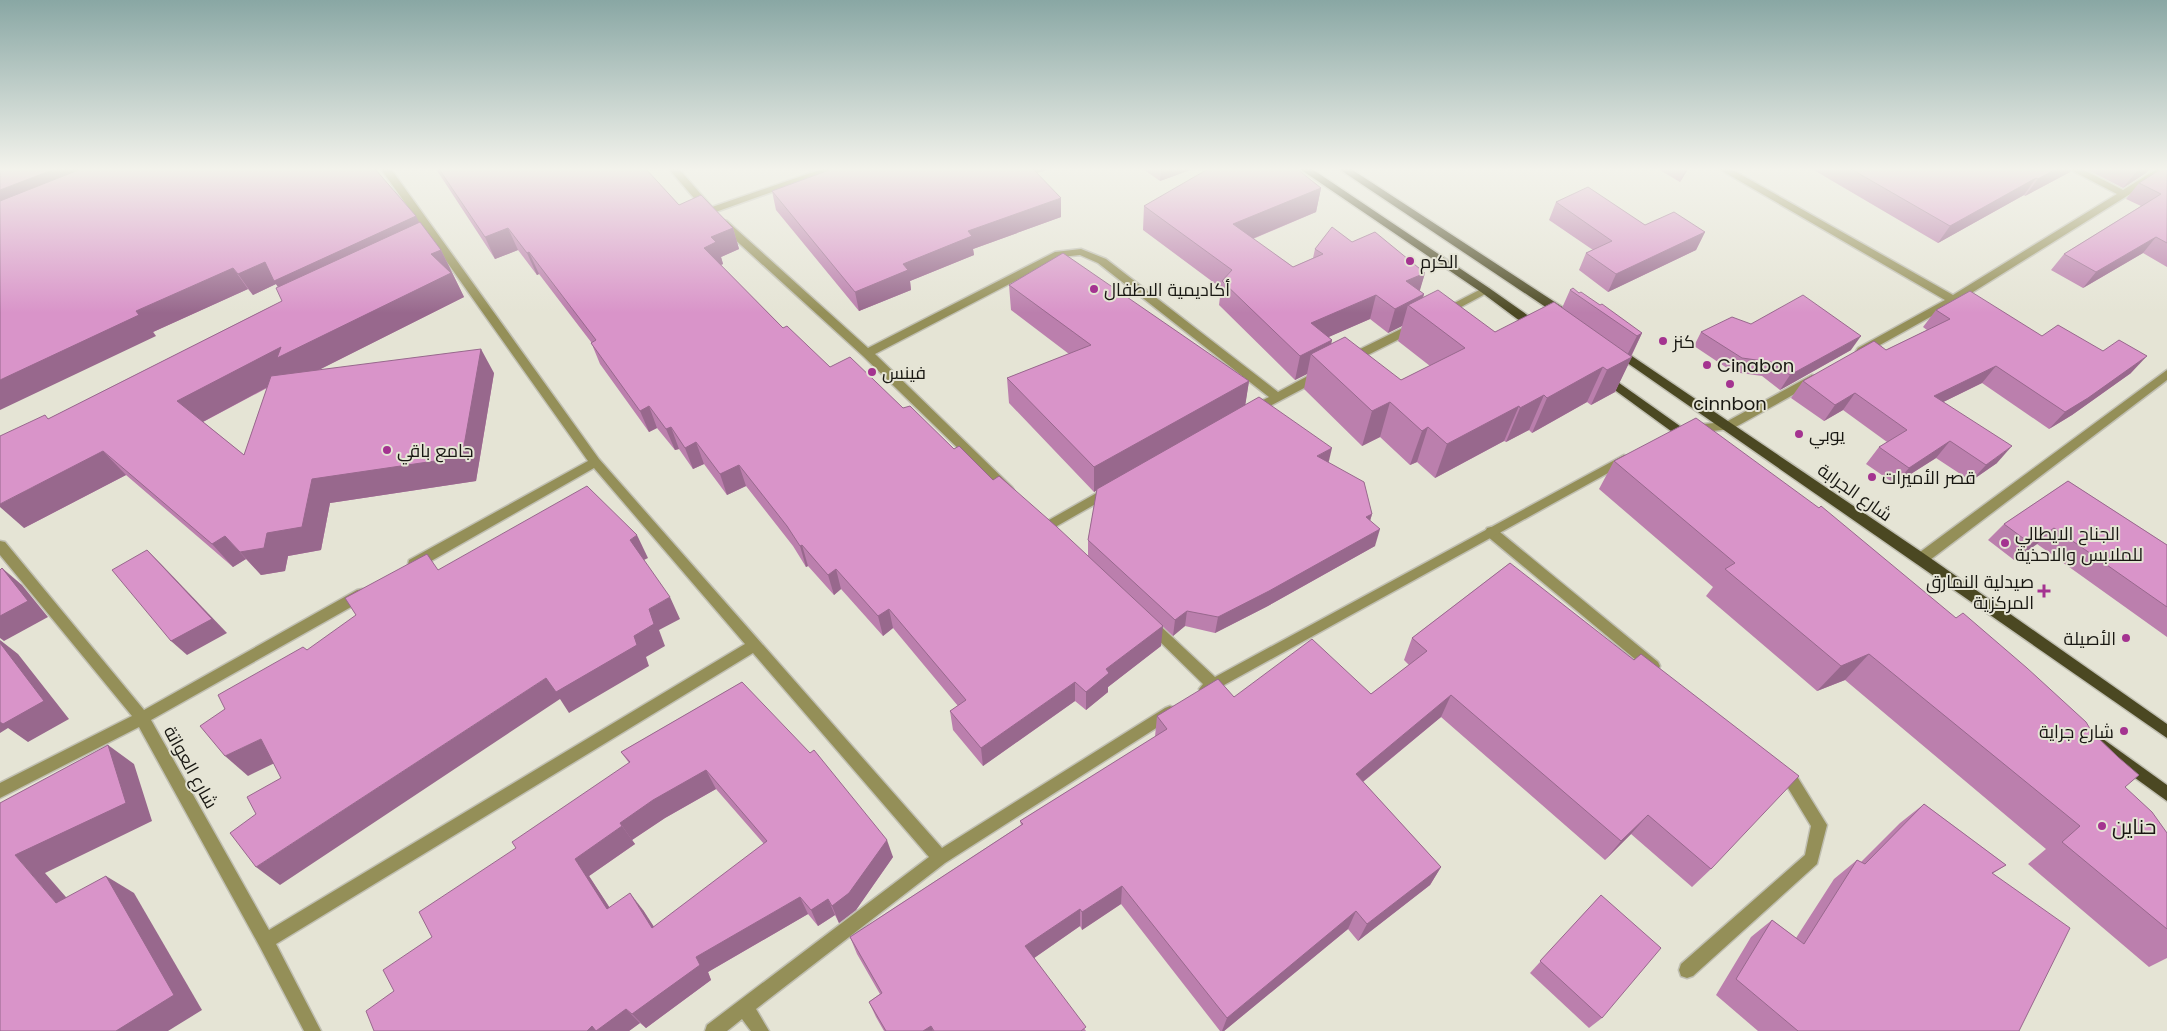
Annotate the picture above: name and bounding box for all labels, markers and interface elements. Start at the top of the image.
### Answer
place label: الكرم [1420,249,1458,274]
marker: الكرم [1404,255,1416,267]
place label: أكاديمية الاطفال [1104,277,1230,302]
marker: أكاديمية الاطفال [1088,283,1100,295]
place label: كنز [1672,329,1695,354]
marker: كنز [1657,335,1669,347]
place label: Cinabon [1717,353,1794,378]
marker: Cinabon [1701,359,1713,371]
place label: فينس [882,360,926,385]
marker: فينس [866,366,878,378]
marker: cinnbon [1724,378,1736,390]
place label: cinnbon [1693,391,1767,416]
place label: يوبي [1809,422,1845,449]
marker: يوبي [1793,428,1805,440]
place label: جامع باقي [397,438,473,465]
marker: جامع باقي [381,444,393,456]
street label: شارع الجرابة [1813,457,1897,527]
place label: قصر الأميرات [1882,465,1976,490]
marker: قصر الأميرات [1866,471,1878,483]
place label: الجناح الايطالي للملابس والاحذية [2015,521,2143,567]
marker: الجناح الايطالي للملابس والاحذية [1999,537,2011,549]
place label: صيدلية النمارق المركزية [1926,569,2034,615]
marker: صيدلية النمارق المركزية [2038,585,2050,597]
place label: الأصيلة [2064,626,2116,651]
marker: الأصيلة [2120,632,2132,644]
place label: شارع جراية [2039,719,2114,744]
street label: شارع العواتة [158,721,224,813]
marker: شارع جراية [2118,725,2130,737]
place label: حناين [2112,812,2156,841]
marker: حناين [2096,820,2108,832]

